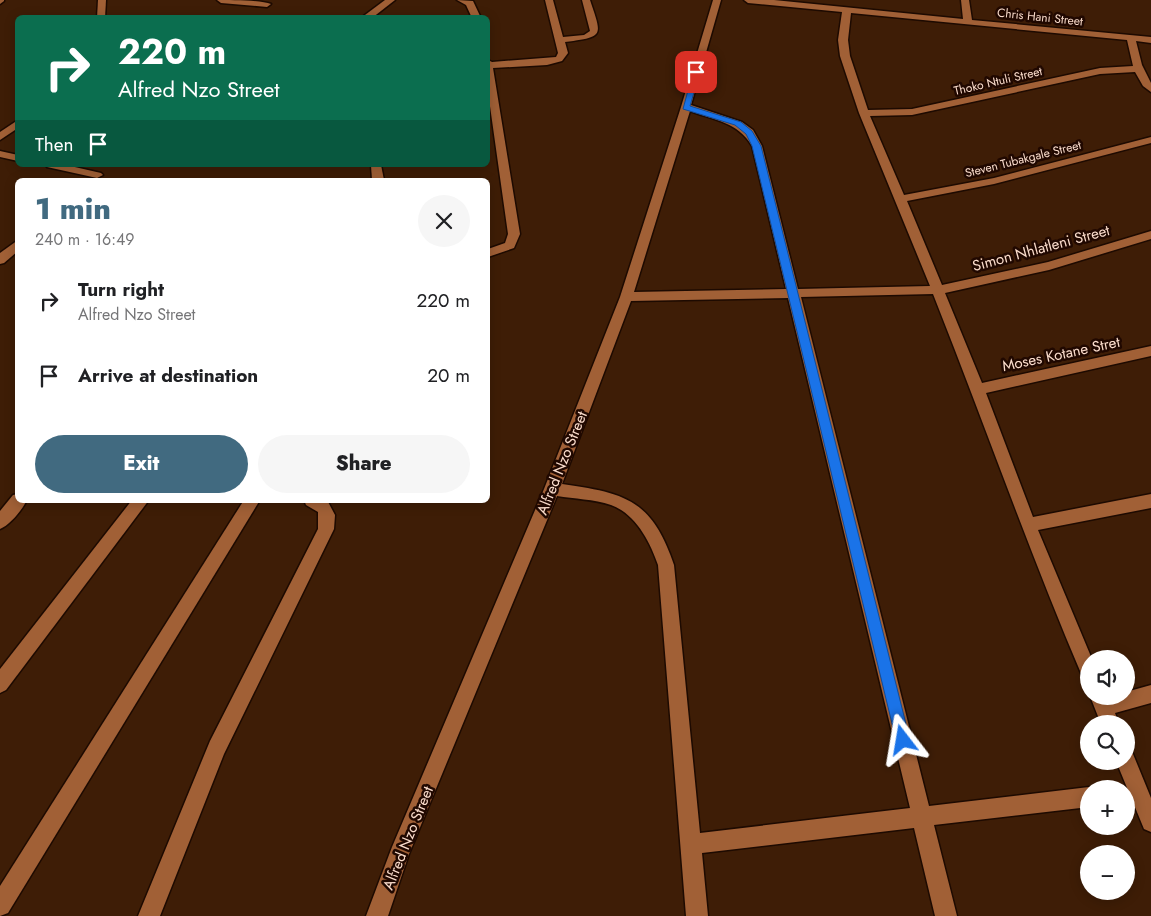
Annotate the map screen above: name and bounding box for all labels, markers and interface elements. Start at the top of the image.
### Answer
street label: Chris Hani Street [996,4,1084,30]
text: 220 m [118,27,226,77]
icon: right [35,35,100,100]
pin [675,51,717,93]
icon: arrive [682,58,710,86]
street label: Thoko Ntuli Street [952,62,1044,100]
text: Alfred Nzo Street [118,73,280,105]
icon: arrive [84,130,112,158]
text: Then [35,131,74,158]
street label: Steven Tubakgale Street [963,136,1083,182]
text: 1 min [35,187,111,230]
button: close [418,195,470,247]
street label: Simon Nhlatleni Street [970,219,1113,277]
text: 240 m · 16:49 [35,228,134,251]
text: Turn right [78,276,164,303]
icon: right [35,287,63,315]
text: 220 m [416,287,470,314]
text: Alfred Nzo Street [78,303,195,326]
street label: Moses Kotane Stret [1000,331,1122,377]
icon: arrive [35,362,63,390]
text: Arrive at destination [78,362,258,389]
text: 20 m [427,362,470,389]
street label: Alfred Nzo Street [531,407,593,518]
button: Exit [35,435,248,493]
button: Share [258,435,470,493]
map controls [1080,650,1135,900]
button: sound [1080,650,1135,705]
position arrow [876,713,928,765]
button: search [1080,715,1135,770]
button: + [1080,780,1135,835]
street label: Alfred Nzo Street [377,782,439,893]
button: − [1080,845,1135,900]

